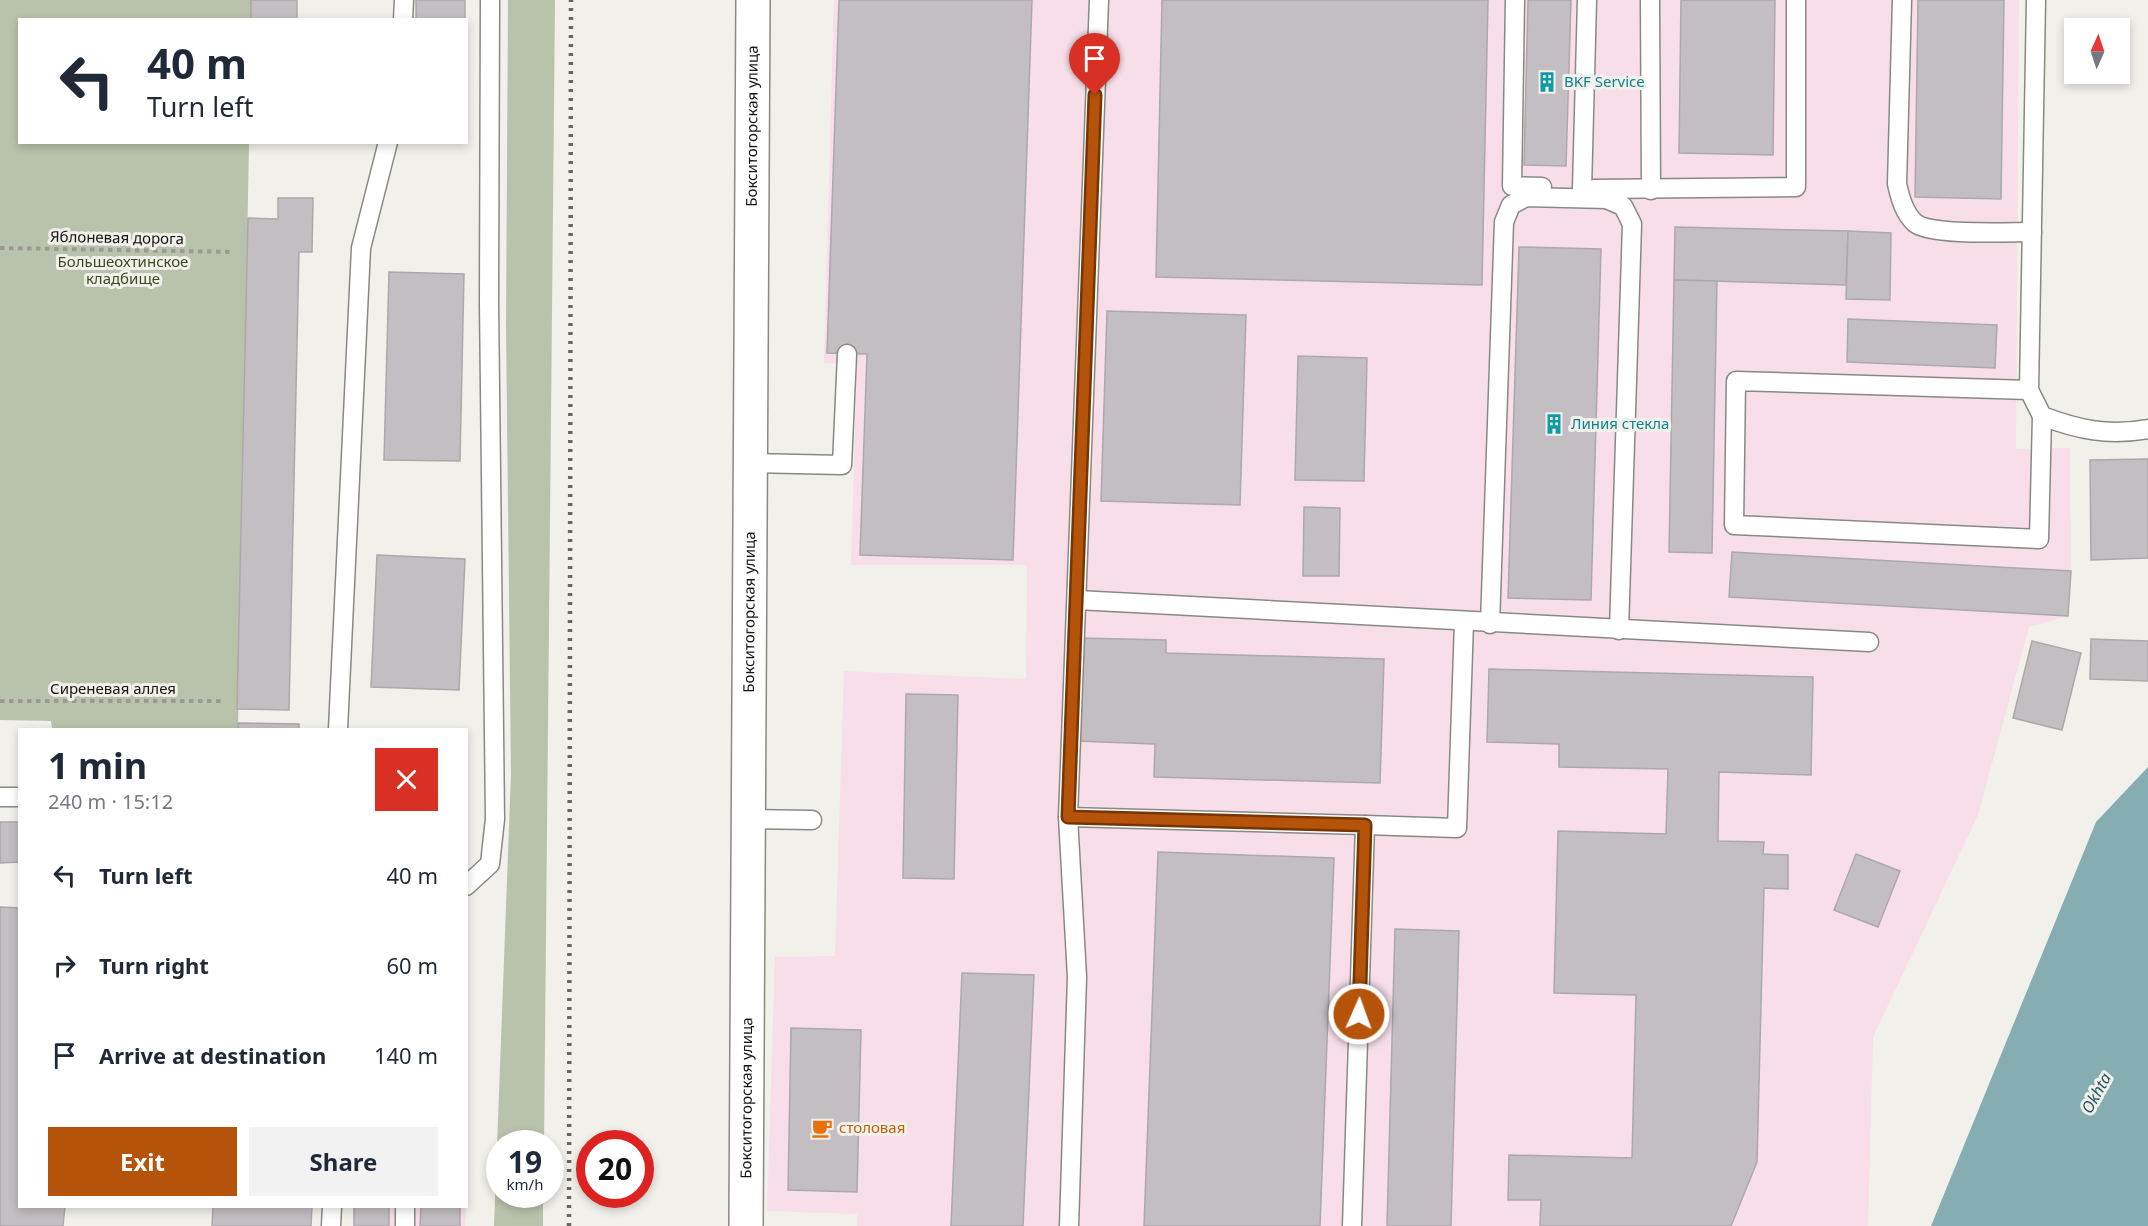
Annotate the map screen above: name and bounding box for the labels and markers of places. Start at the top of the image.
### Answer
pin [1069,33,1120,95]
building icon: BKF Service [1535,70,1559,94]
place label: BKF Service [1564,71,1645,91]
building icon: Линия стекла [1542,412,1566,436]
place label: Линия стекла [1571,413,1669,433]
cafe icon: столовая [810,1116,834,1140]
place label: столовая [839,1117,905,1137]

